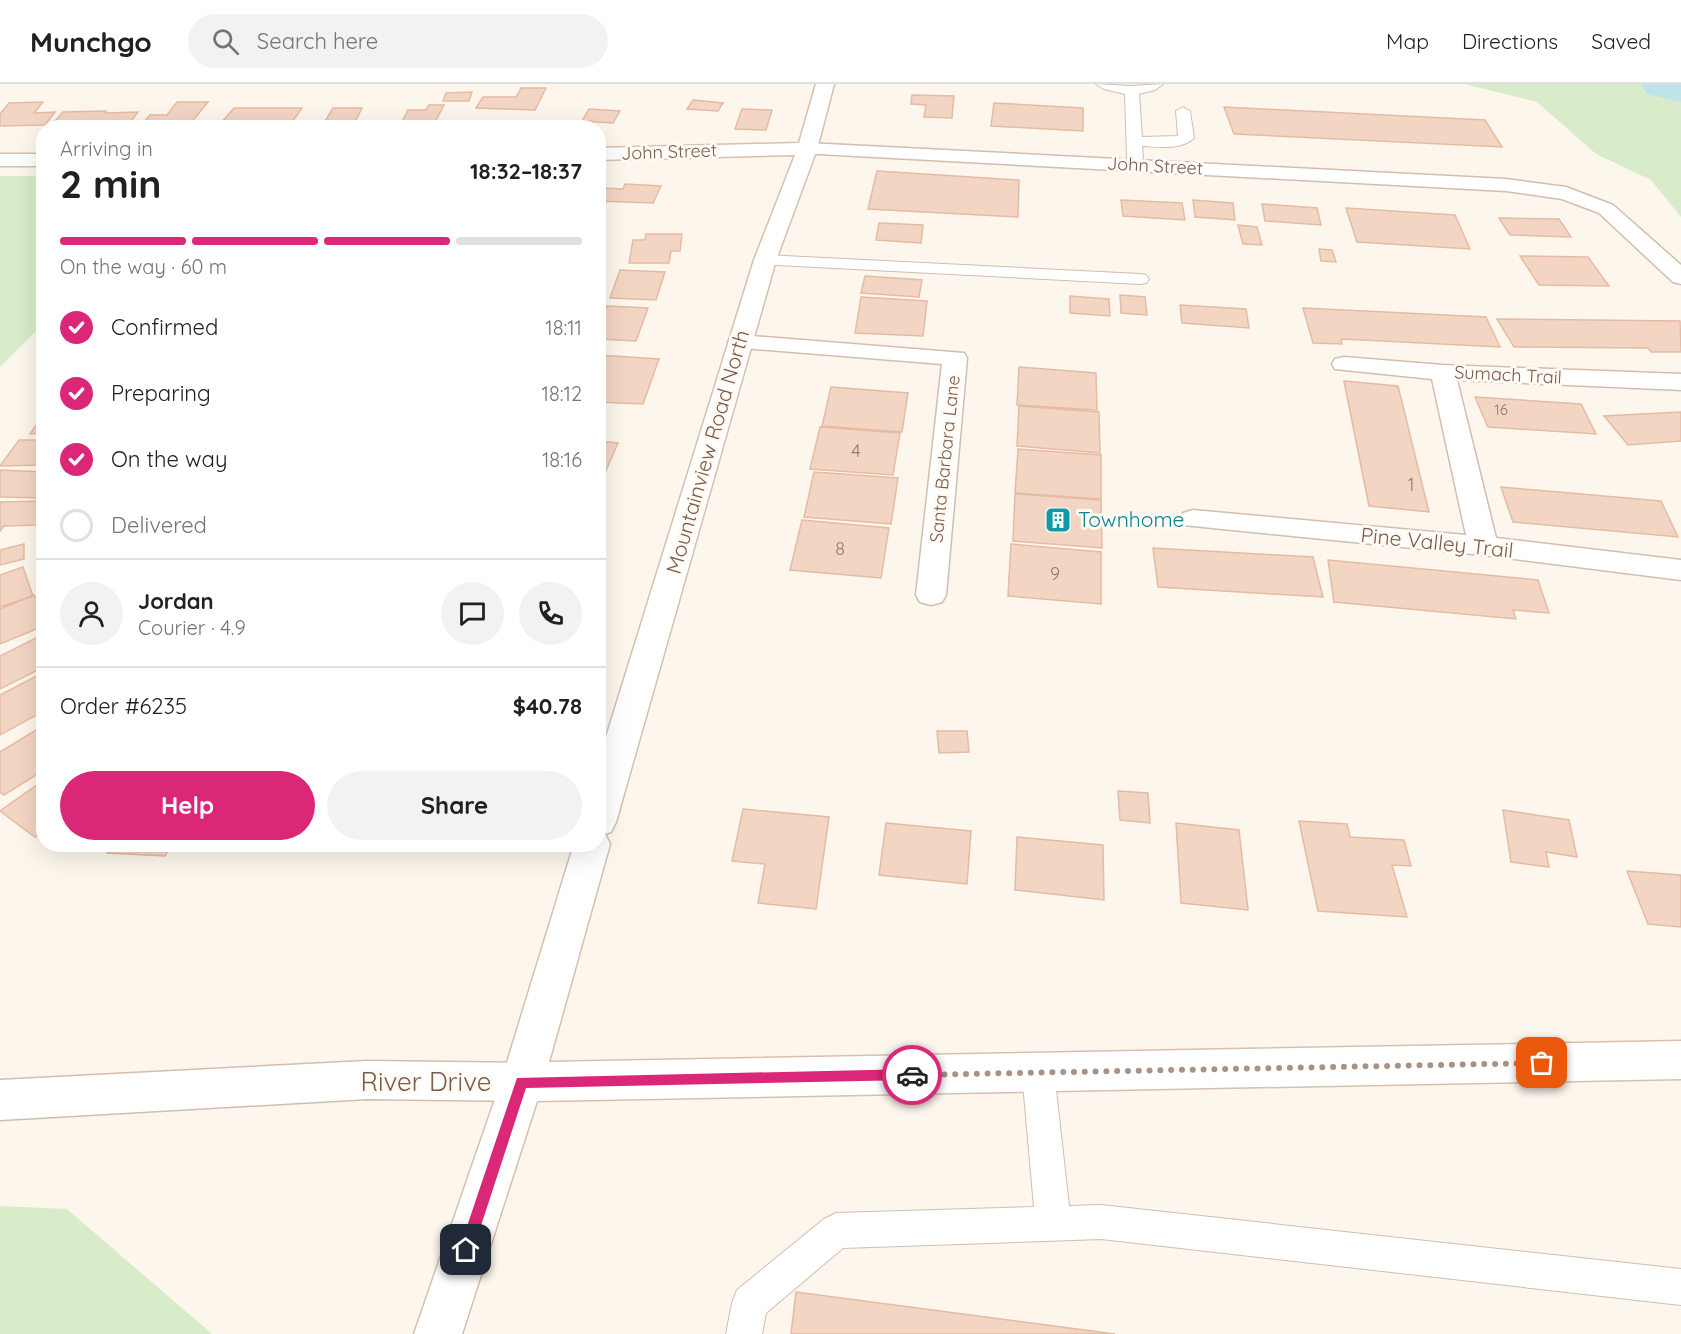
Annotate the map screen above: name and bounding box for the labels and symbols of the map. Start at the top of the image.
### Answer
street label: John Street [621,138,717,165]
street label: John Street [1107,152,1204,179]
street label: Mountainview Road North [660,327,754,577]
street label: Sumach Trail [1454,360,1562,389]
street label: Santa Barbara Lane [924,374,965,544]
house number: 16 [1494,400,1508,419]
house number: 4 [851,439,861,462]
house number: 1 [1408,473,1414,496]
building icon: Townhome [1043,505,1073,535]
place label: Townhome [1078,506,1184,532]
street label: Pine Valley Trail [1359,521,1515,563]
house number: 8 [835,537,845,560]
house number: 9 [1050,562,1060,585]
pin [1516,1037,1567,1088]
courier [882,1045,942,1105]
street label: River Drive [361,1065,492,1098]
pin [440,1224,491,1275]

